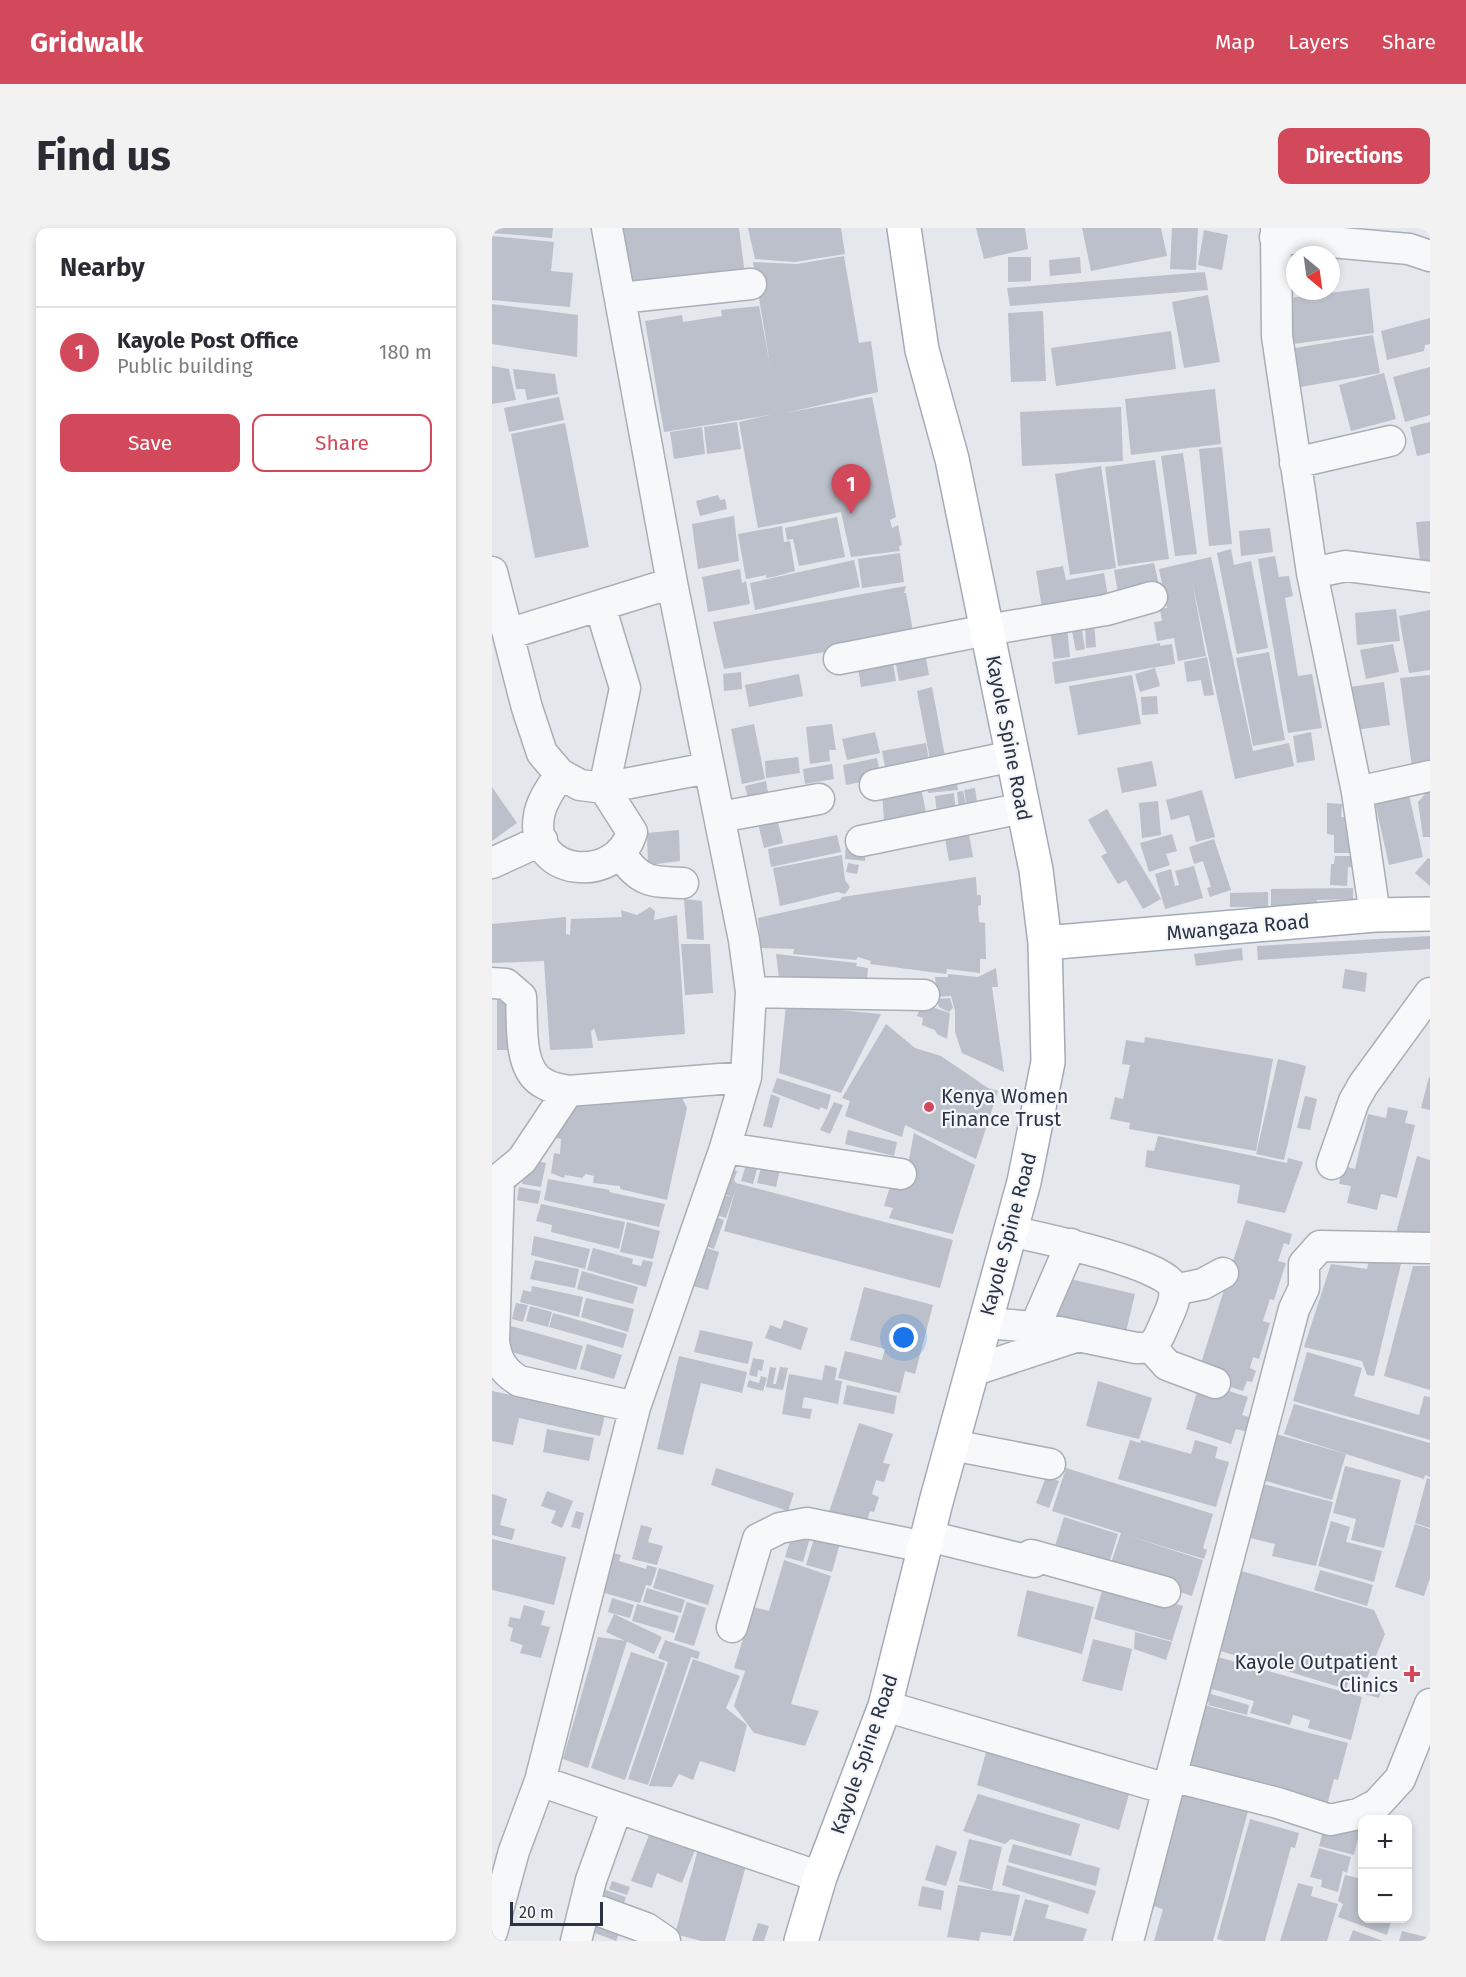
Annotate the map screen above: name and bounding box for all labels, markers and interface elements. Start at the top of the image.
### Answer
text: Gridwalk [30,26,143,59]
text: Map [1215,29,1255,55]
text: Layers [1288,29,1349,55]
text: Share [1382,29,1436,55]
button: Directions [1278,128,1430,184]
text: Find us [36,131,171,181]
north arrow [1286,246,1340,300]
text: Nearby [60,252,145,283]
text: Kayole Post Office [117,327,298,354]
text: 1 [75,340,84,364]
text: 180 m [379,340,432,364]
text: Public building [117,354,253,378]
button: Save [60,414,240,472]
button: Share [252,414,432,472]
pin: 1 [832,464,870,514]
street label: Kayole Spine Road [981,653,1037,823]
street label: Mwangaza Road [1165,909,1311,945]
place label: Kenya Women Finance Trust [941,1084,1068,1131]
marker: Kenya Women Finance Trust [922,1100,936,1114]
street label: Kayole Spine Road [975,1150,1041,1318]
your location [889,1323,918,1352]
place label: Kayole Outpatient Clinics [1234,1650,1399,1697]
marker: Kayole Outpatient Clinics [1403,1665,1421,1683]
street label: Kayole Spine Road [825,1671,903,1837]
map controls [1358,1815,1412,1923]
button: + [1358,1815,1412,1869]
button: − [1358,1869,1412,1923]
scale bar [510,1899,603,1926]
text: 20 m [519,1903,554,1922]

